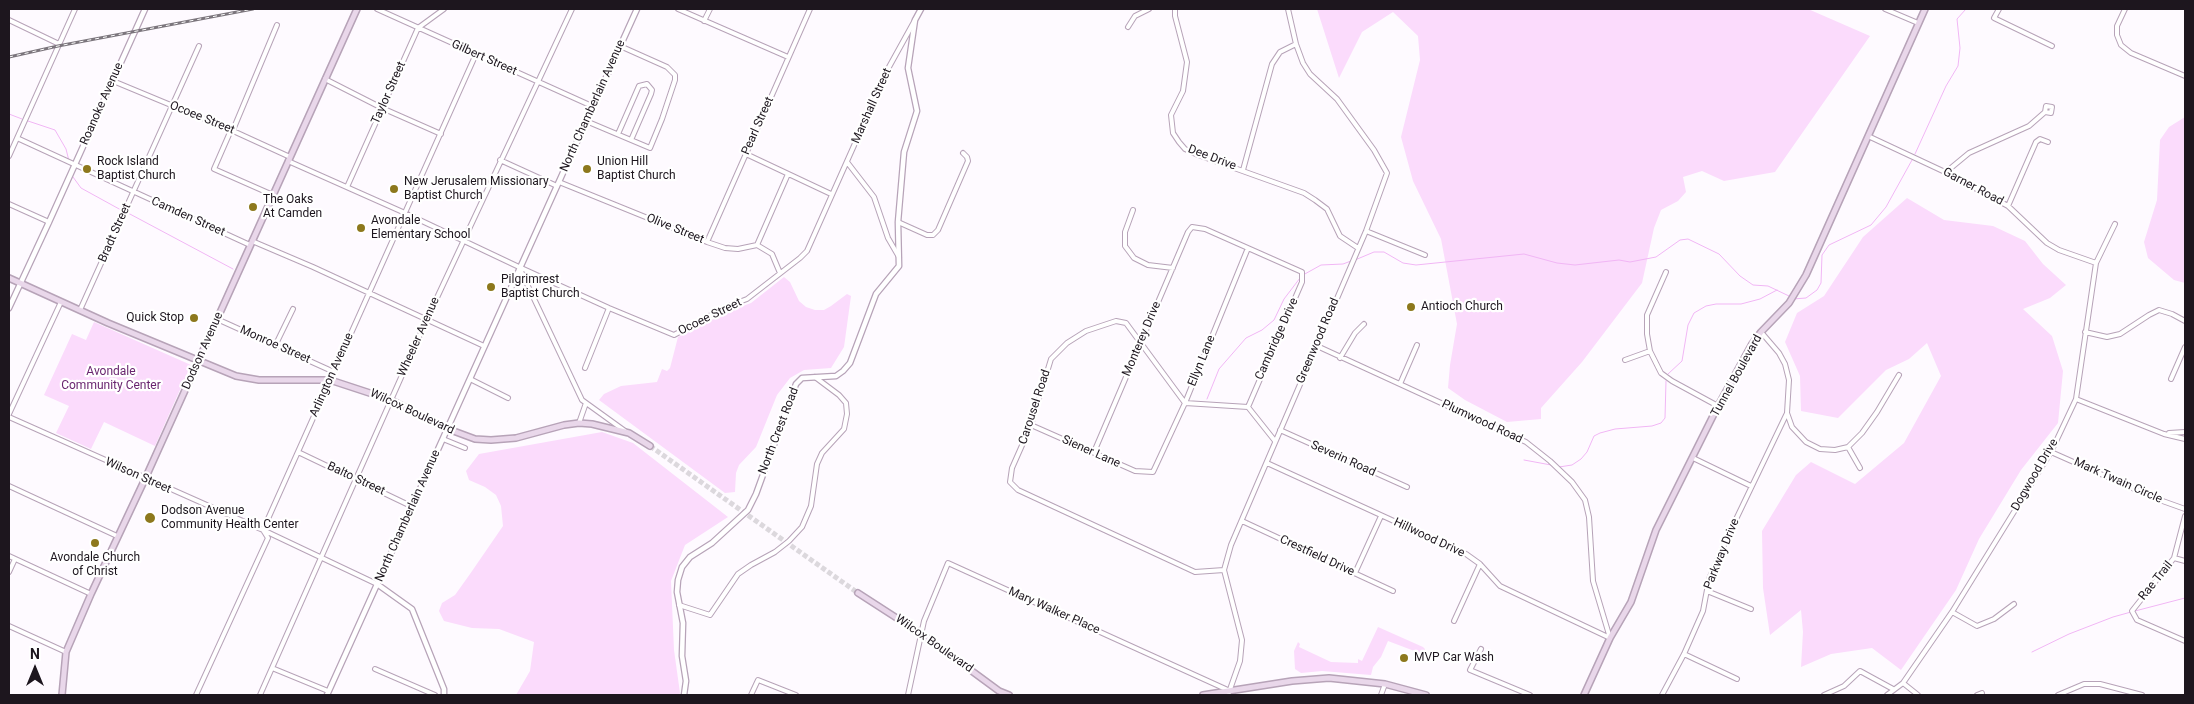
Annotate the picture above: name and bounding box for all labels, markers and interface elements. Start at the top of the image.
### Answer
street label: Gilbert Street [449,37,519,79]
street label: North Chamberlain Avenue [557,38,629,174]
street label: Taylor Street [369,59,409,127]
street label: Roanoke Avenue [77,61,127,147]
street label: Marshall Street [849,66,895,146]
street label: Pearl Street [739,95,777,157]
street label: Ocoee Street [167,98,237,138]
street label: Dee Drive [1186,142,1238,174]
place label: Rock Island Baptist Church [97,155,176,183]
place label: Union Hill Baptist Church [597,155,676,183]
marker: Rock Island Baptist Church [81,163,93,175]
marker: Union Hill Baptist Church [581,163,593,175]
street label: Garner Road [1940,165,2006,209]
place label: New Jerusalem Missionary Baptist Church [404,175,549,203]
marker: New Jerusalem Missionary Baptist Church [388,183,400,195]
place label: The Oaks At Camden [263,193,322,221]
street label: Camden Street [149,194,227,240]
street label: Bradt Street [96,201,134,265]
marker: The Oaks At Camden [247,201,259,213]
street label: Olive Street [644,211,706,247]
place label: Avondale Elementary School [371,214,471,242]
marker: Avondale Elementary School [355,222,367,234]
place label: Pilgrimrest Baptist Church [501,273,580,301]
marker: Pilgrimrest Baptist Church [485,281,497,293]
street label: Wheeler Avenue [395,295,443,379]
street label: Ocoee Street [676,295,744,339]
street label: Cambridge Drive [1252,296,1302,382]
street label: Greenwood Road [1294,296,1342,386]
street label: Monterey Drive [1120,299,1164,379]
place label: Antioch Church [1421,300,1503,314]
marker: Antioch Church [1405,301,1417,313]
street label: Dodson Avenue [179,310,227,392]
place label: Quick Stop [126,311,184,325]
marker: Quick Stop [188,312,200,324]
street label: Monroe Street [237,323,313,367]
street label: Arlington Avenue [307,331,357,419]
street label: Tunnel Boulevard [1708,332,1766,420]
street label: Ellyn Lane [1185,333,1219,389]
park label: Avondale Community Center [61,365,161,393]
street label: Carousel Road [1016,368,1054,446]
street label: North Crest Road [756,385,802,477]
street label: Wilcox Boulevard [367,386,457,438]
street label: Plumwood Road [1439,397,1525,447]
street label: Siener Lane [1060,433,1122,471]
street label: Dogwood Drive [2009,436,2061,514]
street label: Severin Road [1308,438,1378,480]
street label: North Chamberlain Avenue [372,448,444,584]
street label: Wilson Street [103,455,173,497]
street label: Mark Twain Circle [2072,455,2164,507]
street label: Balto Street [325,459,387,499]
place label: Dodson Avenue Community Health Center [161,504,298,532]
marker: Dodson Avenue Community Health Center [143,511,157,525]
street label: Hillwood Drive [1391,515,1467,561]
street label: Parkway Drive [1701,516,1743,592]
street label: Crestfield Drive [1277,532,1357,580]
marker: Avondale Church of Christ [89,537,101,549]
place label: Avondale Church of Christ [50,551,140,579]
street label: Rae Trail [2136,559,2176,603]
street label: Mary Walker Place [1006,584,1102,638]
street label: Wilcox Boulevard [892,612,976,676]
north arrow [10,644,60,694]
text: N [30,646,40,662]
place label: MVP Car Wash [1414,651,1494,665]
marker: MVP Car Wash [1398,652,1410,664]

